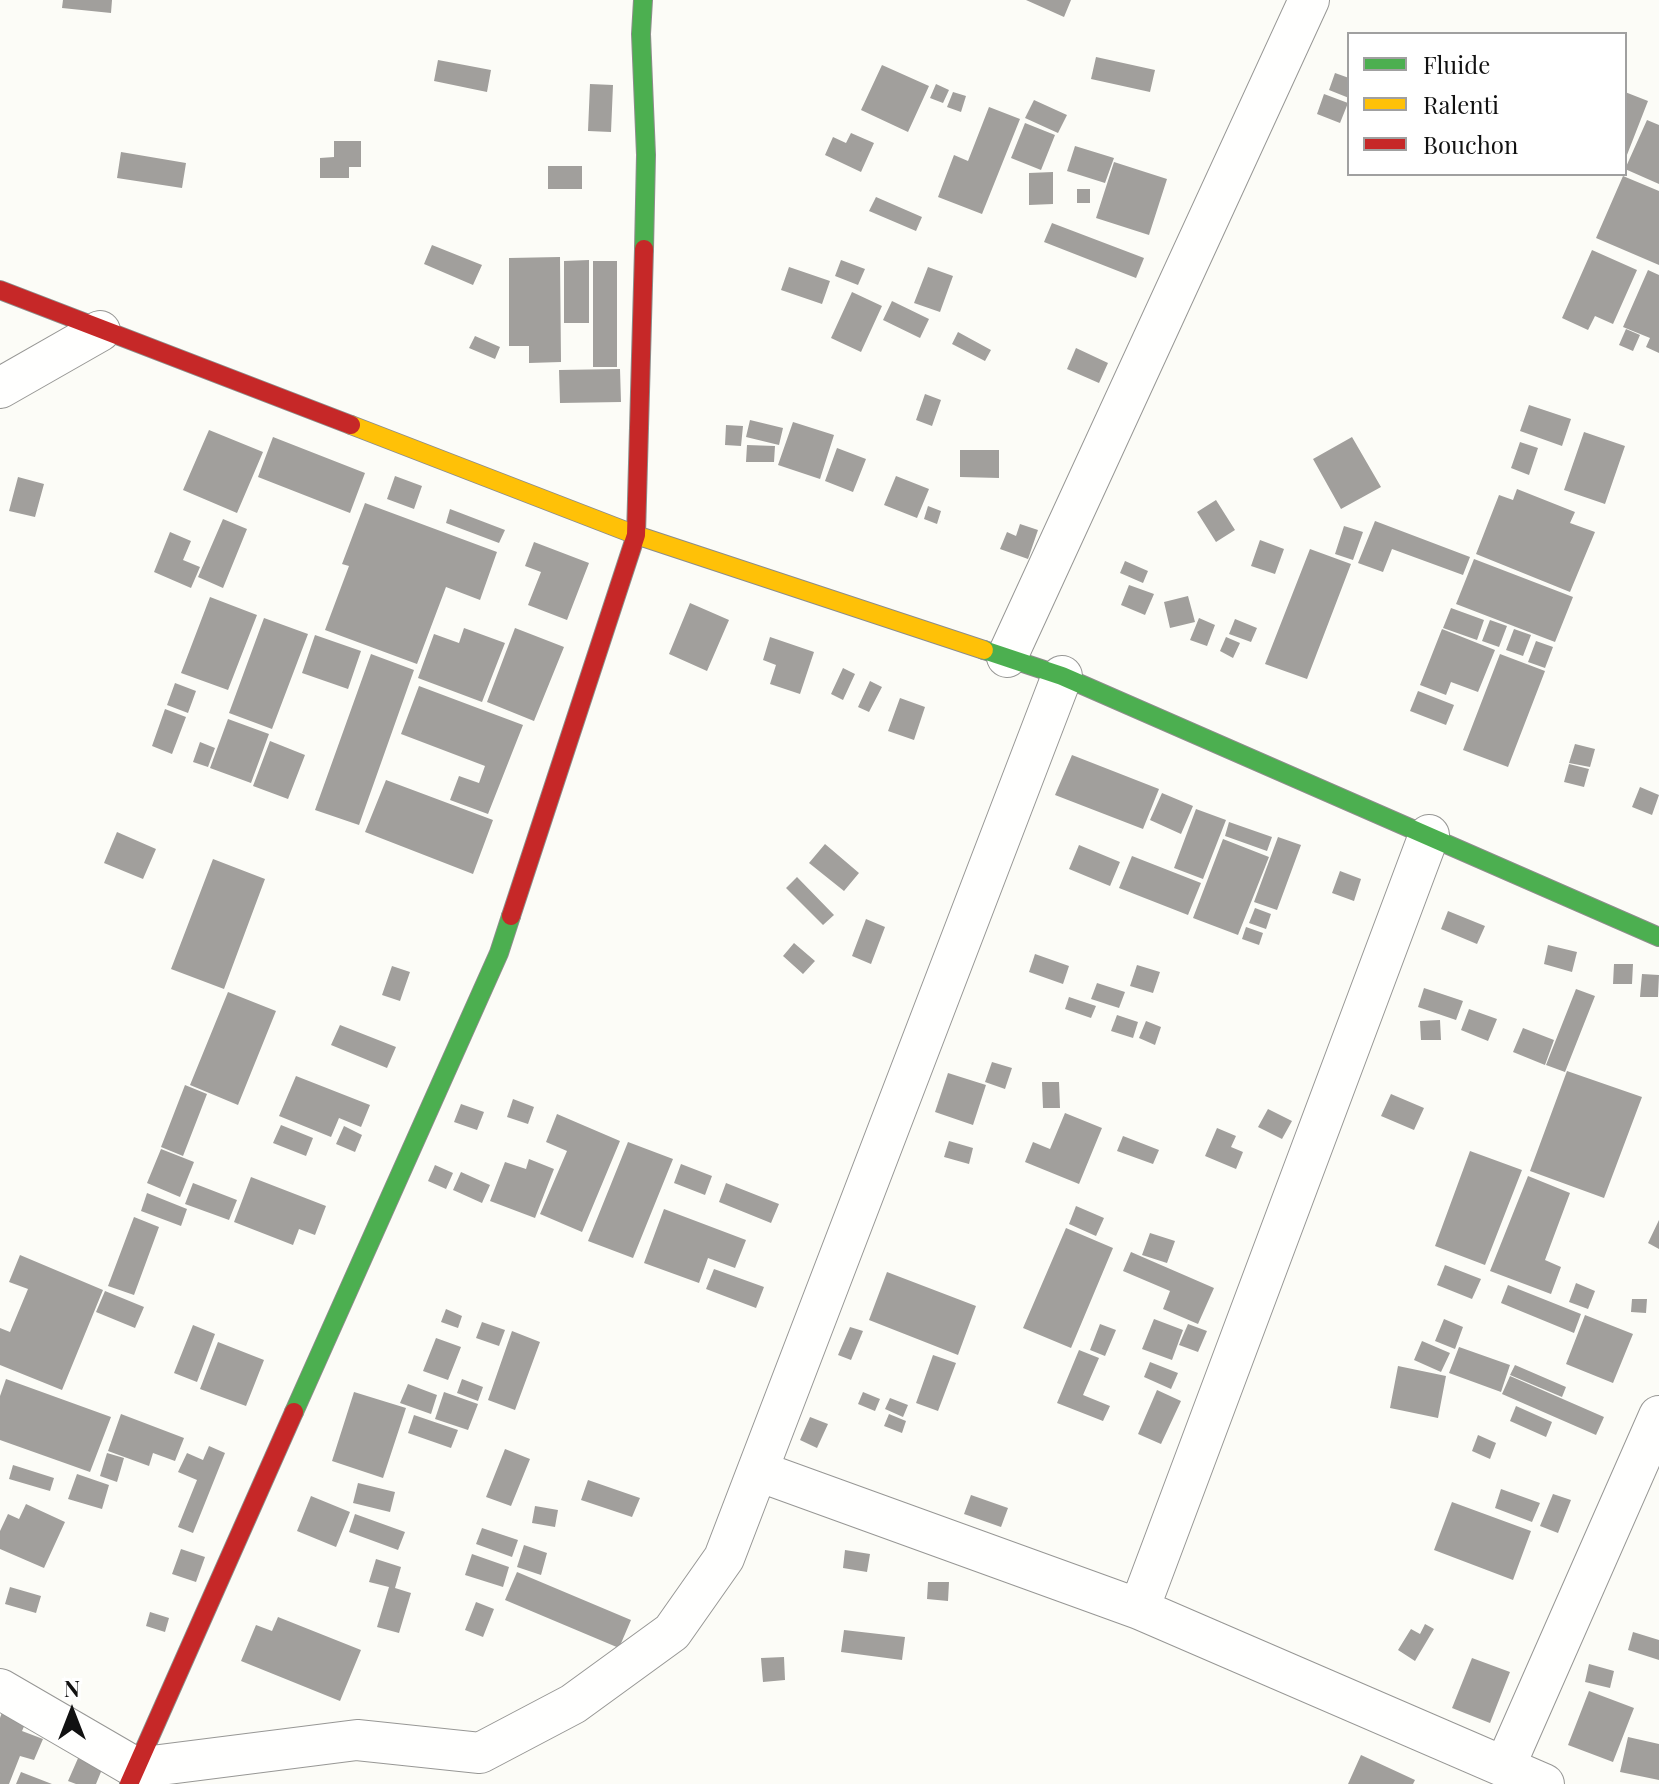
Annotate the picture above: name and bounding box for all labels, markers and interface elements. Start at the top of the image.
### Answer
legend [1347,32,1627,176]
text: Fluide [1423,48,1490,80]
text: Ralenti [1423,88,1499,120]
text: Bouchon [1423,128,1518,160]
north arrow [32,1672,112,1752]
text: N [64,1673,80,1703]

